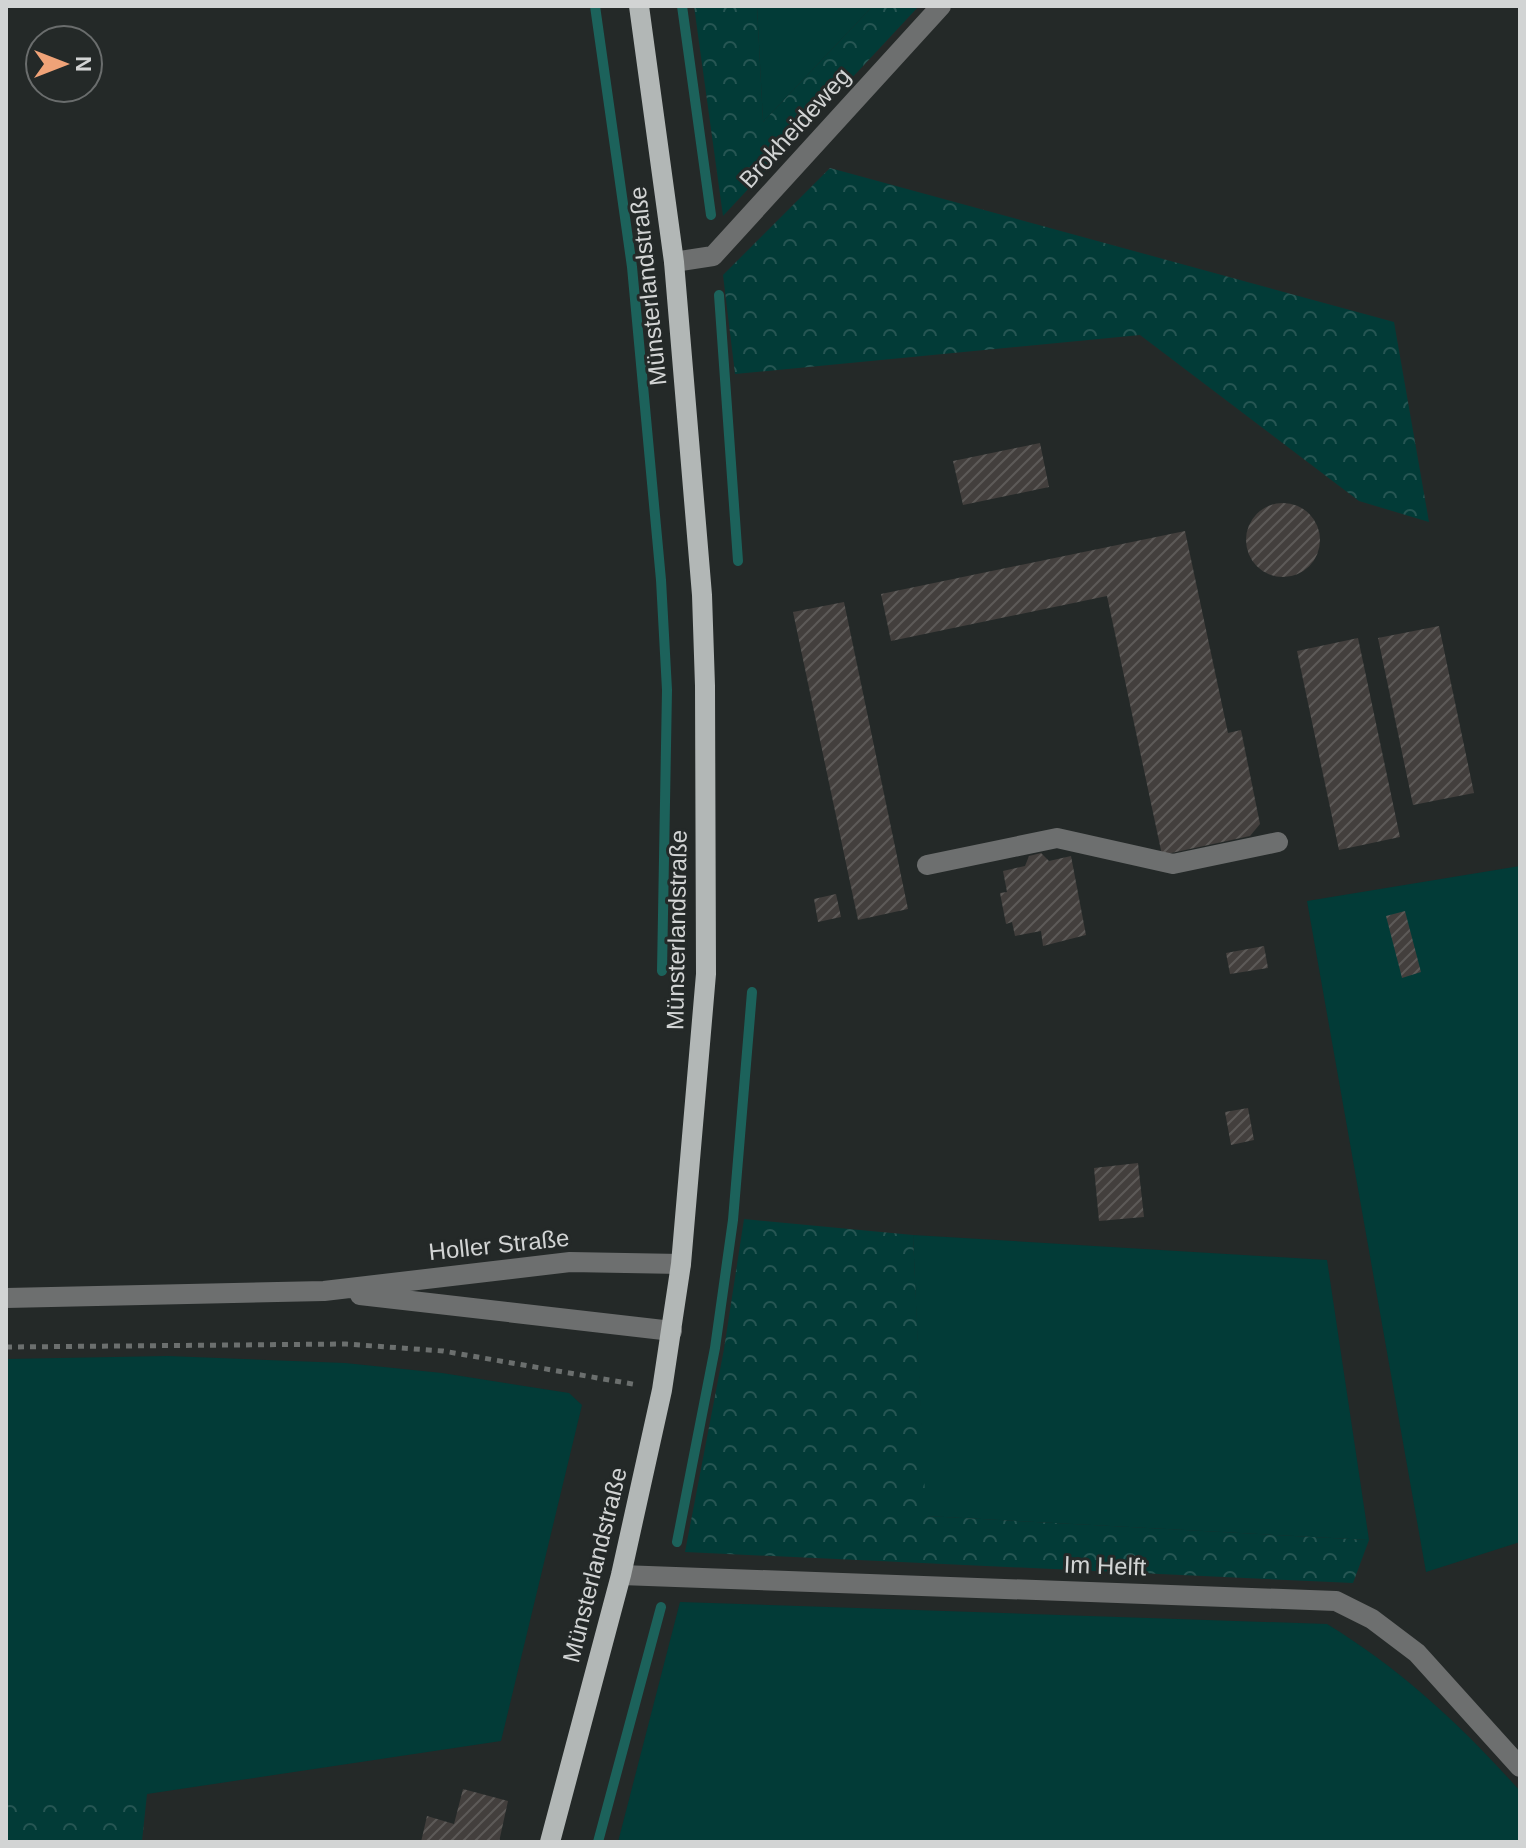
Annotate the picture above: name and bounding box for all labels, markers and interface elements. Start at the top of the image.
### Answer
north arrow [24,24,104,104]
text: N [71,56,96,72]
street label: Brokheideweg [734,62,856,193]
street label: Münsterlandstraße [624,185,671,387]
street label: Münsterlandstraße [661,830,692,1030]
street label: Holler Straße [427,1224,571,1265]
street label: Münsterlandstraße [557,1465,632,1665]
street label: Im Helft [1063,1551,1147,1580]

